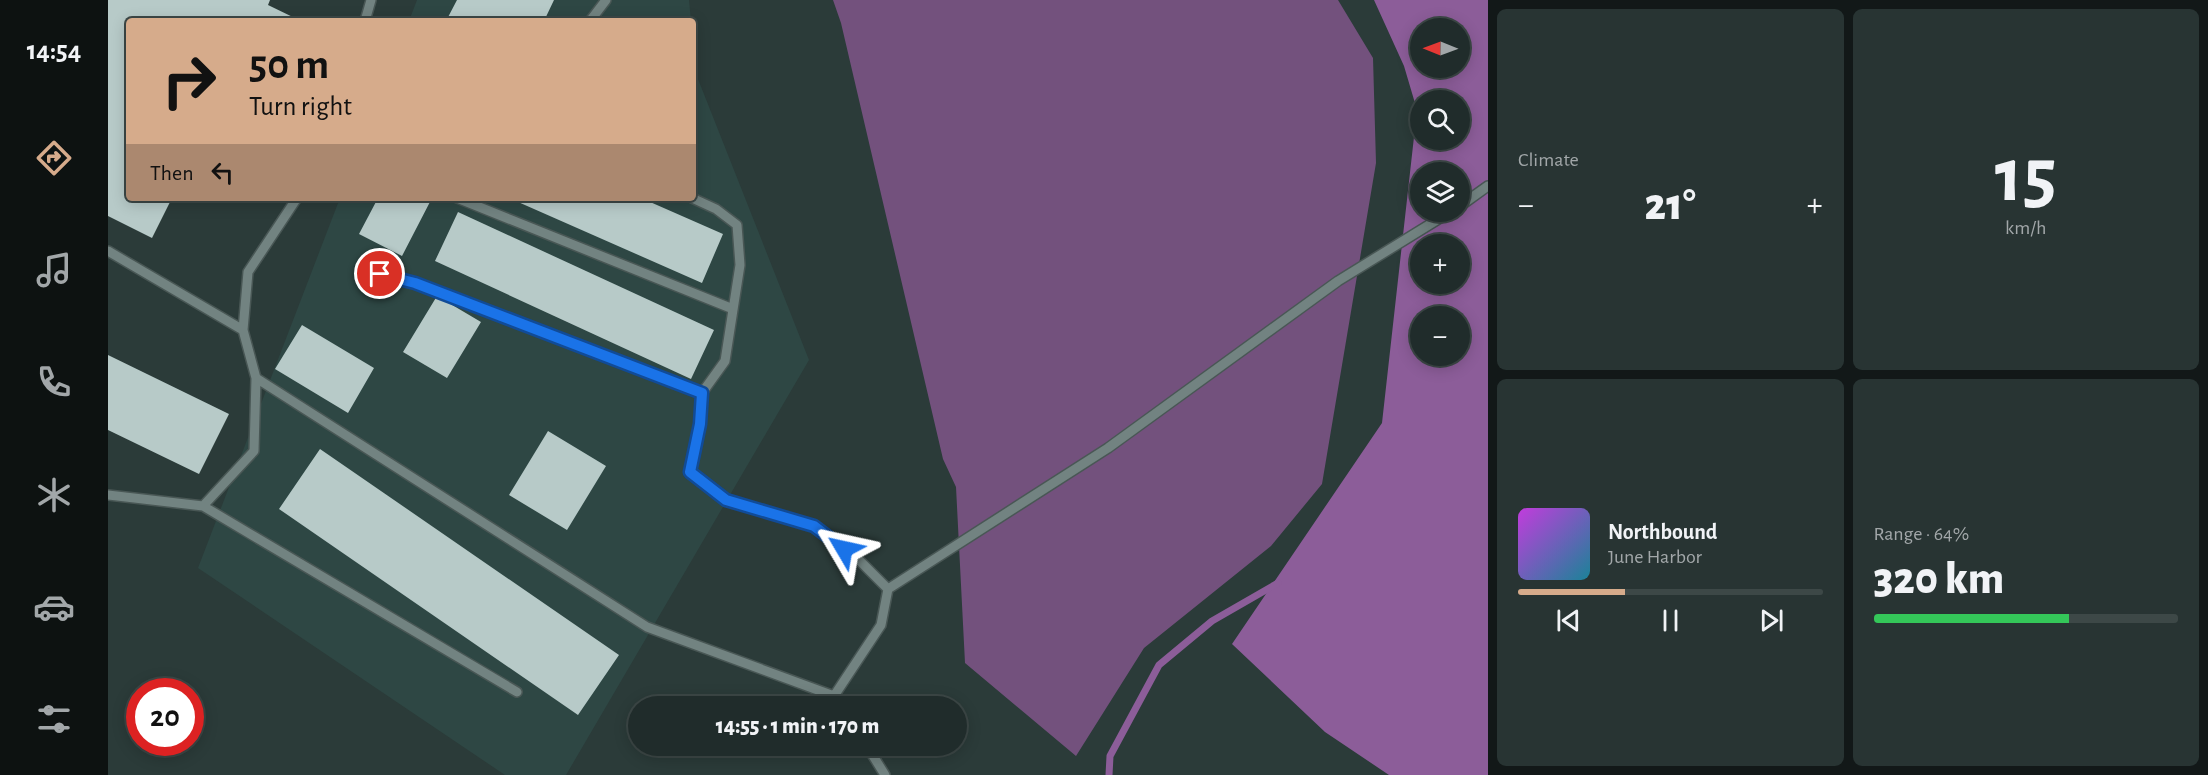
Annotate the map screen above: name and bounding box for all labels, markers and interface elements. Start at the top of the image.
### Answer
north arrow [1410,18,1470,78]
map controls [1410,18,1470,366]
text: 14:54 [27,37,81,64]
icon: right [150,42,228,120]
text: 50 m [249,44,329,86]
button: search [1410,90,1470,150]
text: Turn right [249,93,352,120]
icon: directions [33,137,75,179]
text: 15 [1995,138,2057,216]
text: Climate [1518,150,1579,170]
icon: left [206,156,239,189]
text: Then [150,162,194,184]
button: layers [1410,162,1470,222]
text: 21° [1645,183,1696,228]
text: − [1518,189,1534,222]
text: + [1807,189,1822,222]
text: km/h [2005,218,2046,238]
button: + [1410,234,1470,294]
pin [354,248,405,299]
icon: music [33,249,75,291]
icon: arrive [363,257,396,290]
button: − [1410,306,1470,366]
icon: phone [33,361,75,403]
icon: climate [33,474,75,516]
position arrow [812,517,876,581]
text: Northbound [1608,521,1717,543]
text: Range · 64% [1874,524,1969,544]
text: June Harbor [1608,547,1702,567]
text: 320 km [1874,557,2004,602]
icon: car [33,586,75,628]
icon: previous [1552,604,1585,637]
icon: pause [1654,604,1687,637]
icon: next [1755,604,1788,637]
speed limit sign: 20 [126,678,204,756]
icon: filters [33,698,75,740]
text: 14:55 · 1 min · 170 m [716,715,879,737]

